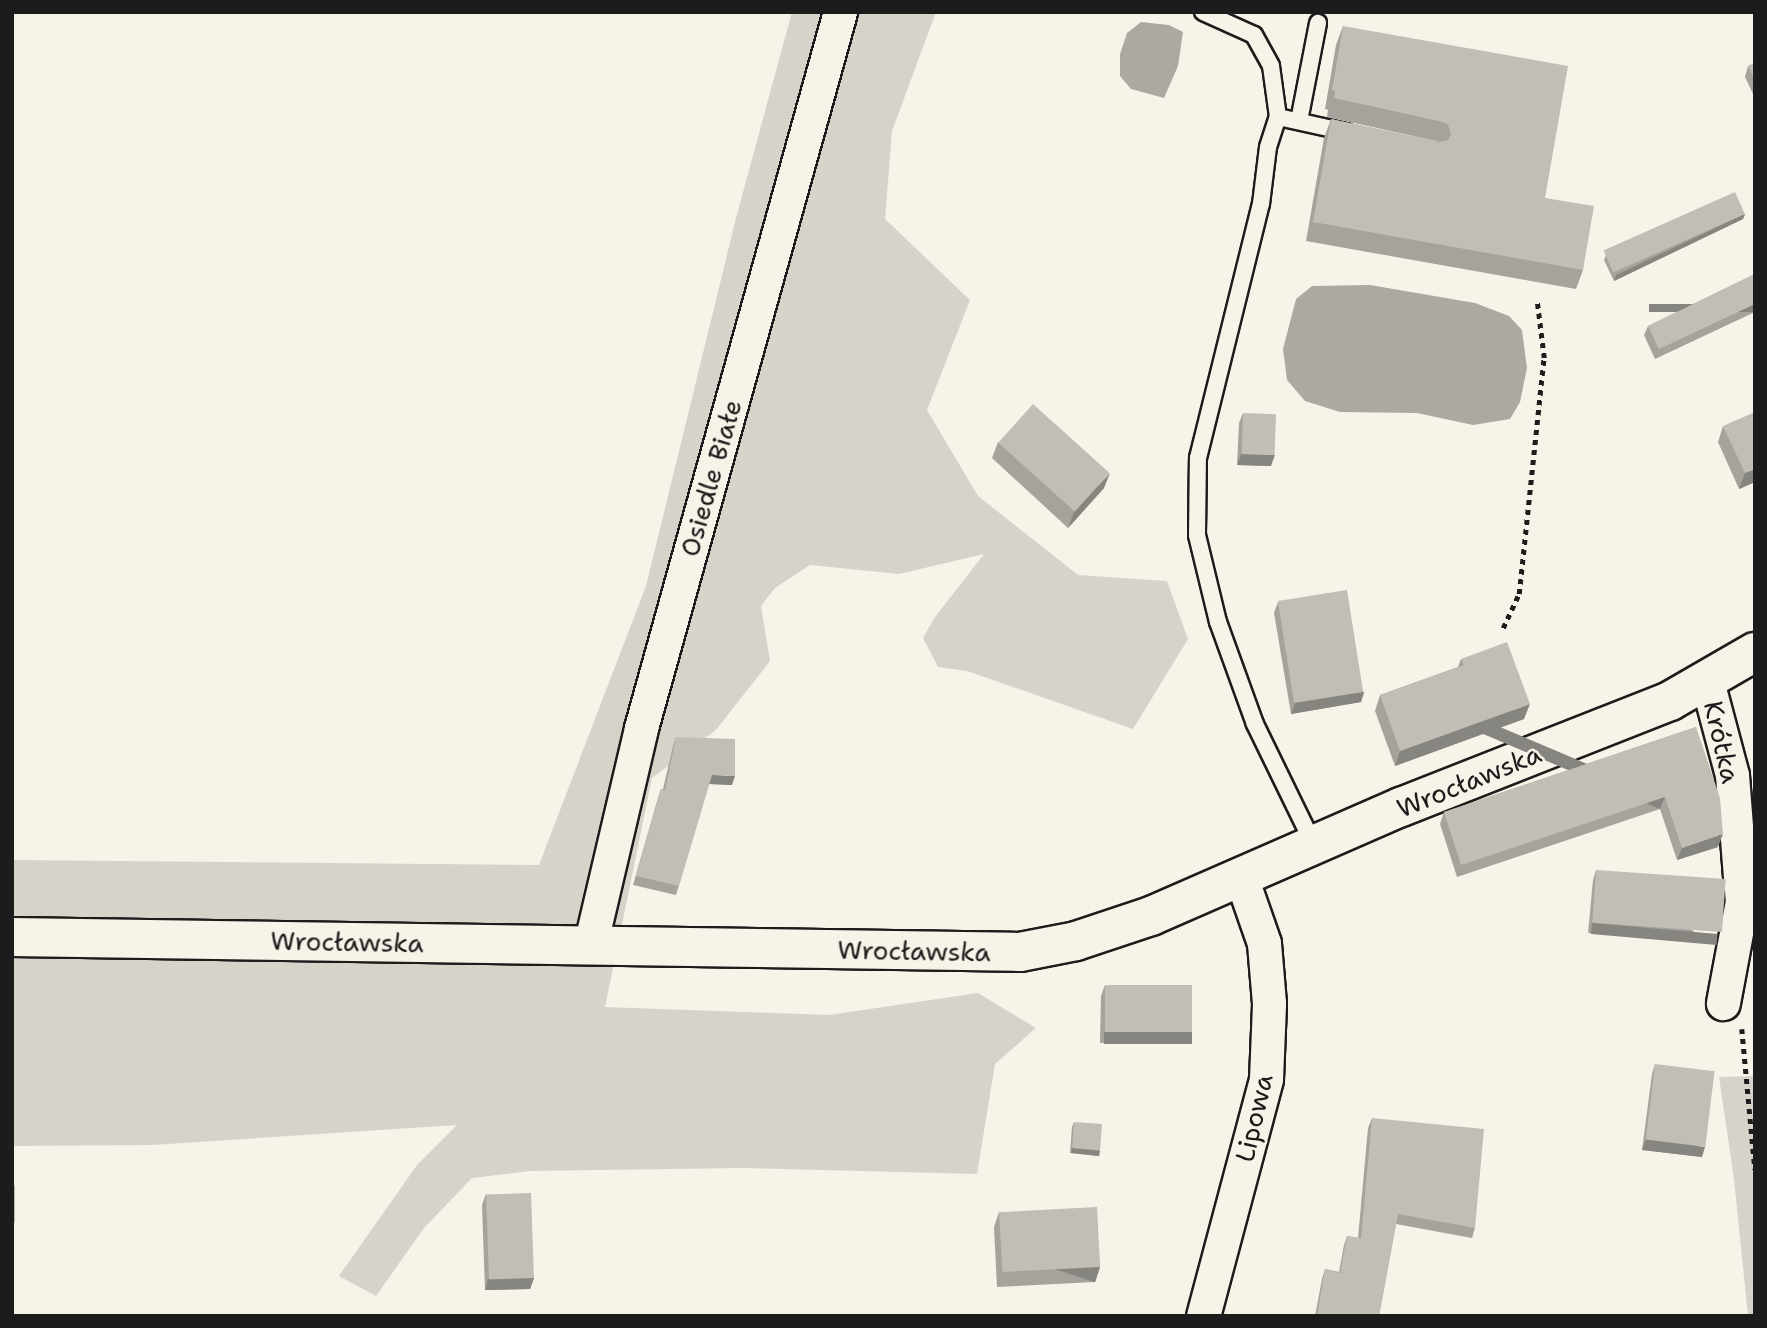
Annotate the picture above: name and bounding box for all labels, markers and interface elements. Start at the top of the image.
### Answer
street label: Osiedle Białe [674,396,748,560]
street label: Krótka [1697,698,1747,786]
street label: Wrocławska [1392,738,1546,824]
street label: Wrocławska [270,925,424,959]
street label: Wrocławska [837,934,991,968]
street label: Lipowa [1229,1071,1279,1165]

